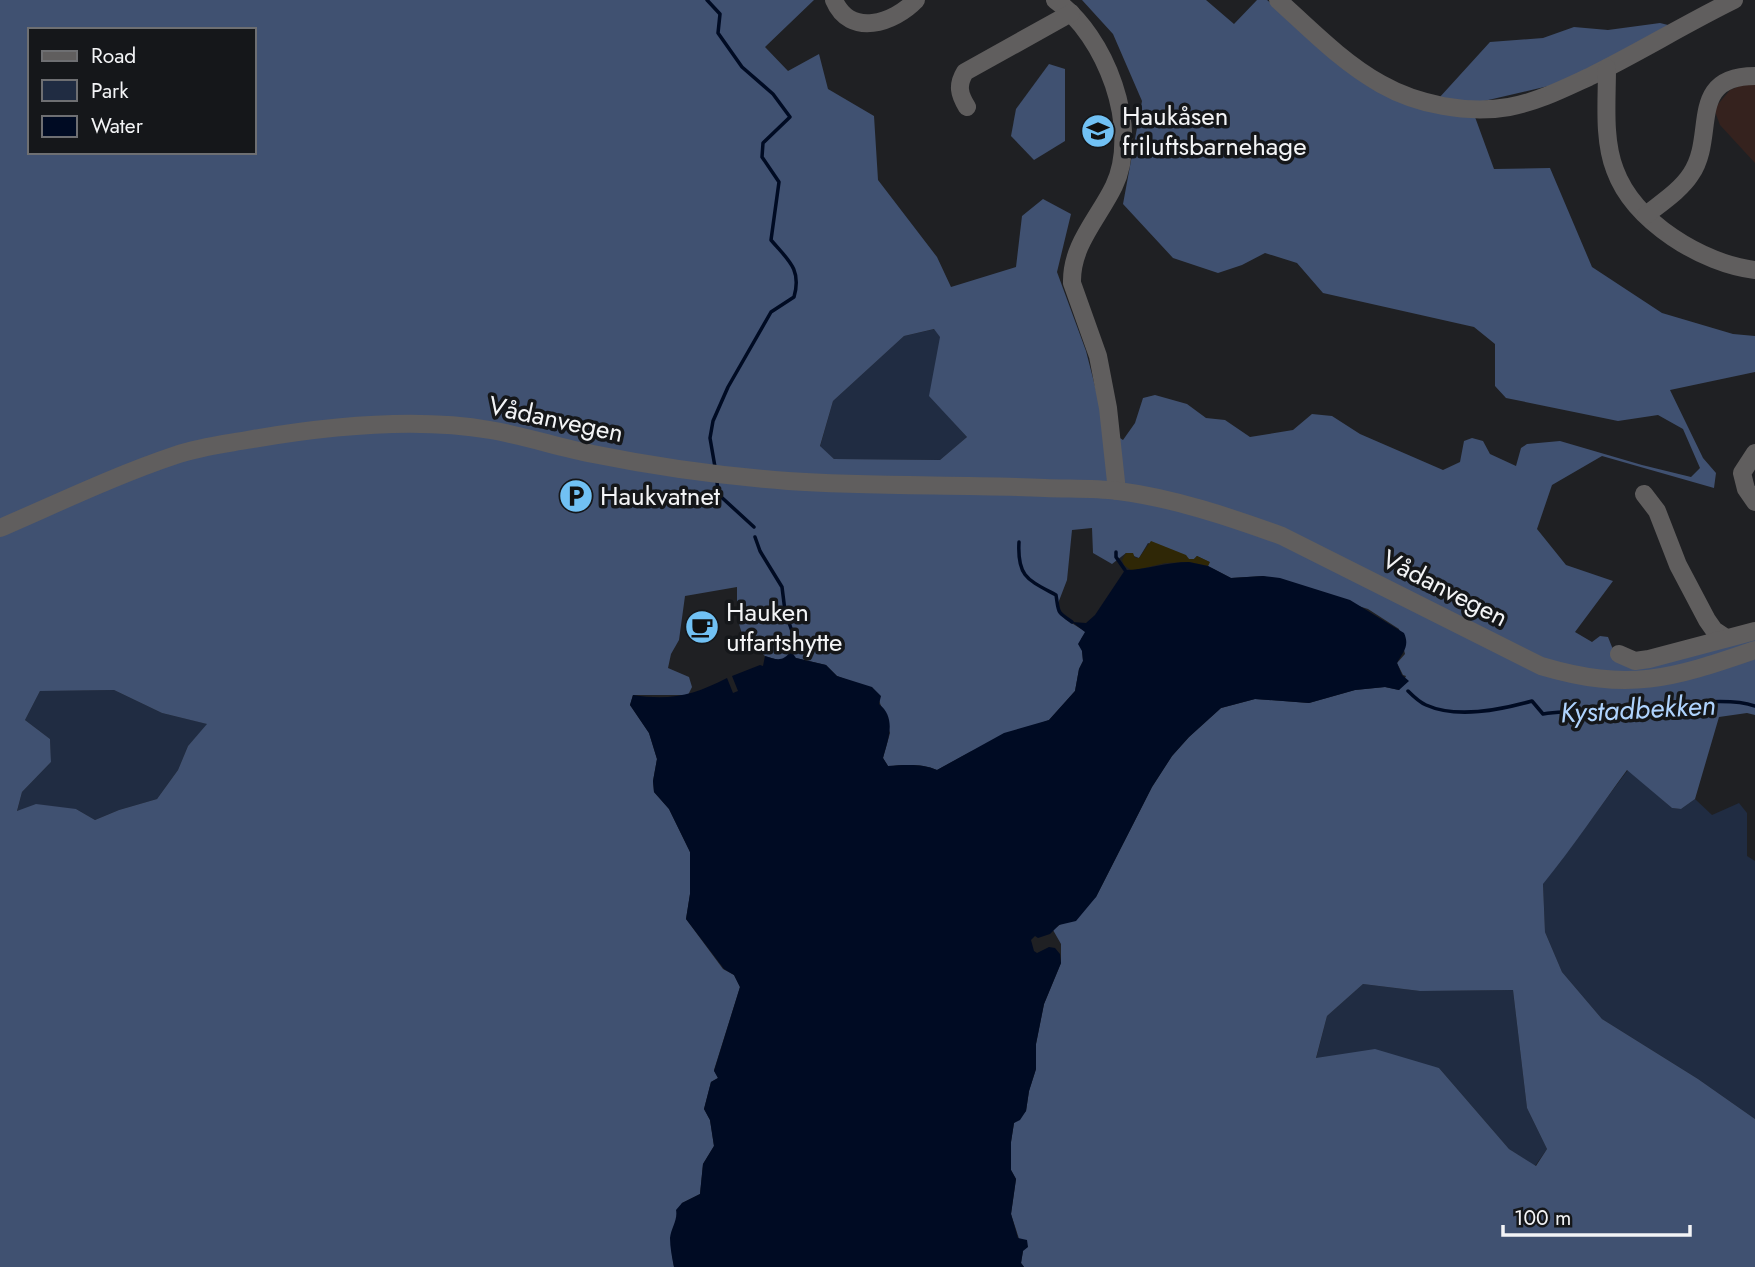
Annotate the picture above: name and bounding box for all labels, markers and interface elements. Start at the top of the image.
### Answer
legend [28,28,256,154]
text: Road [91,41,136,71]
text: Park [91,76,129,106]
place label: Haukåsen friluftsbarnehage [1122,97,1307,165]
text: Water [91,111,144,141]
school or university icon: Haukåsen friluftsbarnehage [1079,112,1117,150]
street label: Vådanvegen [485,386,627,452]
parking icon: Haukvatnet [557,477,595,515]
place label: Haukvatnet [600,477,721,515]
street label: Vådanvegen [1375,540,1515,636]
place label: Hauken utfartshytte [726,593,842,661]
cafe icon: Hauken utfartshytte [683,608,721,646]
water label: Kystadbekken [1559,684,1717,734]
scale bar [1503,1194,1690,1238]
text: 100 m [1514,1203,1571,1233]

